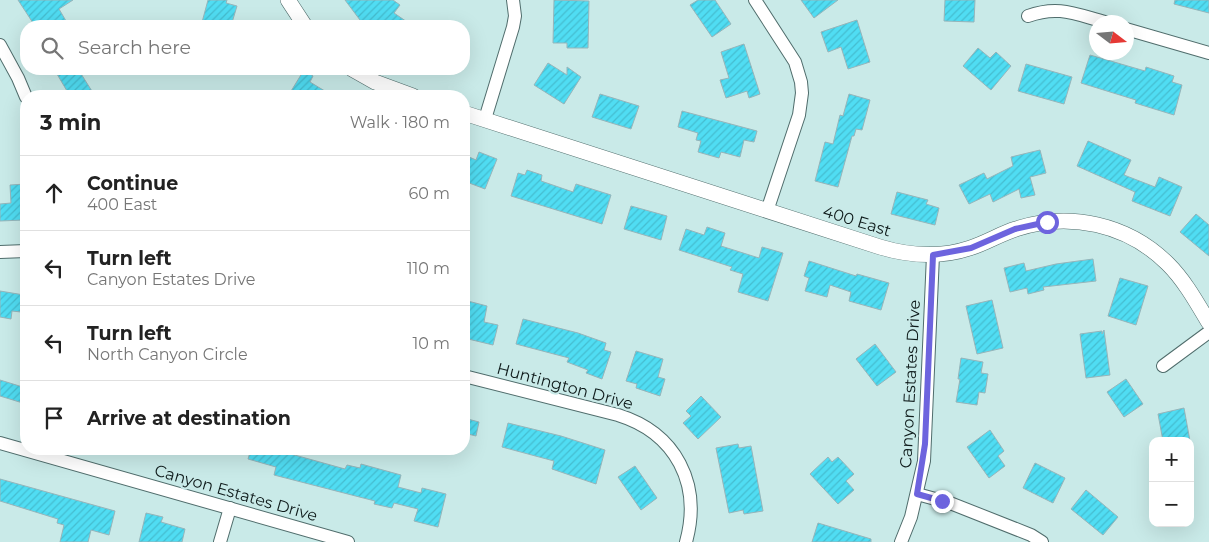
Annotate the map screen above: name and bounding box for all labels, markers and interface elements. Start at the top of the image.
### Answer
north arrow [1089,15,1134,60]
search box [20,20,470,75]
icon: search [38,34,66,62]
text: Search here [78,36,191,59]
text: 3 min [40,110,101,135]
text: Walk · 180 m [350,113,450,132]
text: Continue [87,172,178,195]
icon: ahead [40,179,68,207]
text: 60 m [408,184,450,203]
text: 400 East [87,195,157,214]
street label: 400 East [821,202,894,241]
route start [1036,211,1059,234]
text: Turn left [87,247,172,270]
icon: left [40,254,68,282]
text: 110 m [407,259,450,278]
text: Canyon Estates Drive [87,270,255,289]
street label: Canyon Estates Drive [896,299,924,469]
text: Turn left [87,322,172,345]
icon: left [40,329,68,357]
text: 10 m [412,334,450,353]
text: North Canyon Circle [87,345,248,364]
street label: Huntington Drive [495,359,635,413]
icon: arrive [40,404,68,432]
text: Arrive at destination [87,407,291,430]
map controls [1149,437,1194,527]
button: + [1149,437,1194,482]
street label: Canyon Estates Drive [152,461,320,525]
button: − [1149,482,1194,527]
route end [931,490,954,513]

